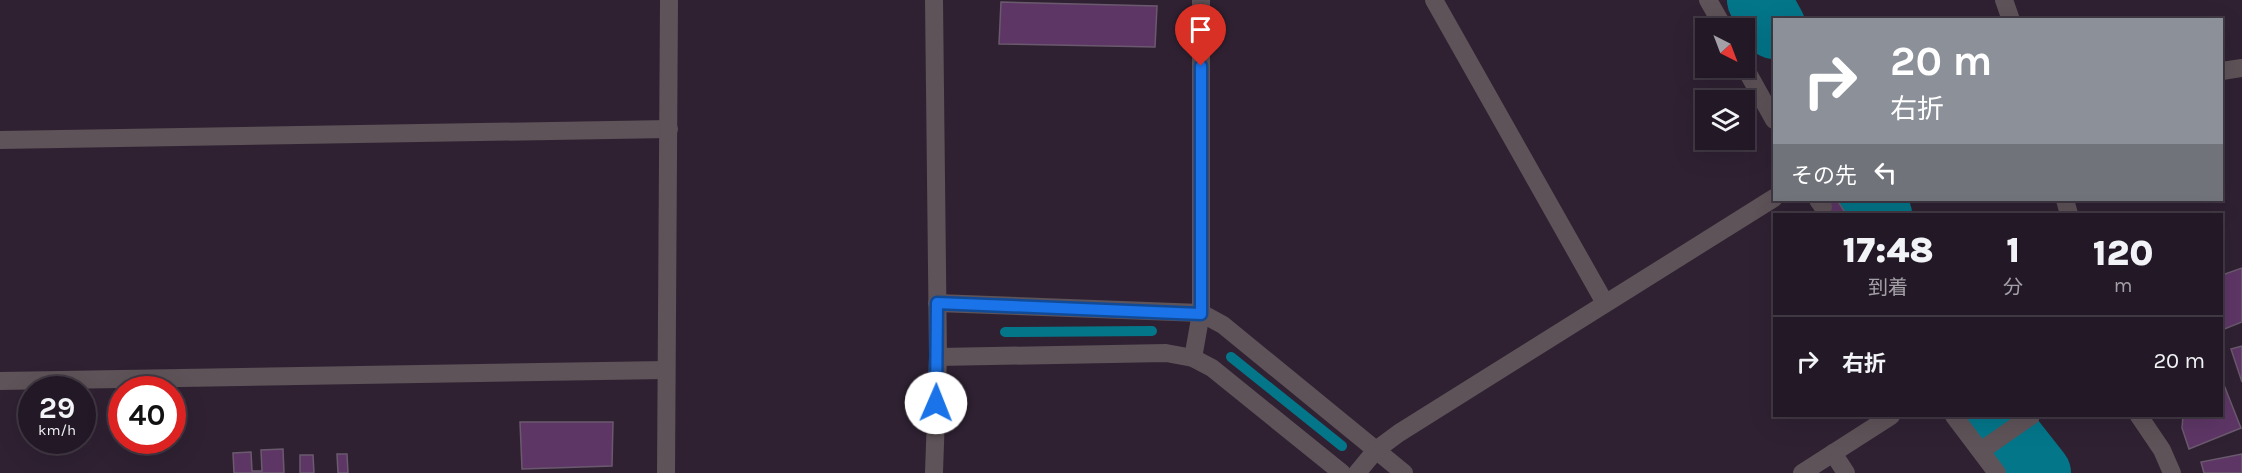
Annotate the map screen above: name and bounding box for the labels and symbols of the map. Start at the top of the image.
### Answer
pin [1175,4,1226,66]
north arrow [1695,18,1755,78]
position arrow [904,371,968,435]
speed limit sign: 40 [108,376,186,454]

